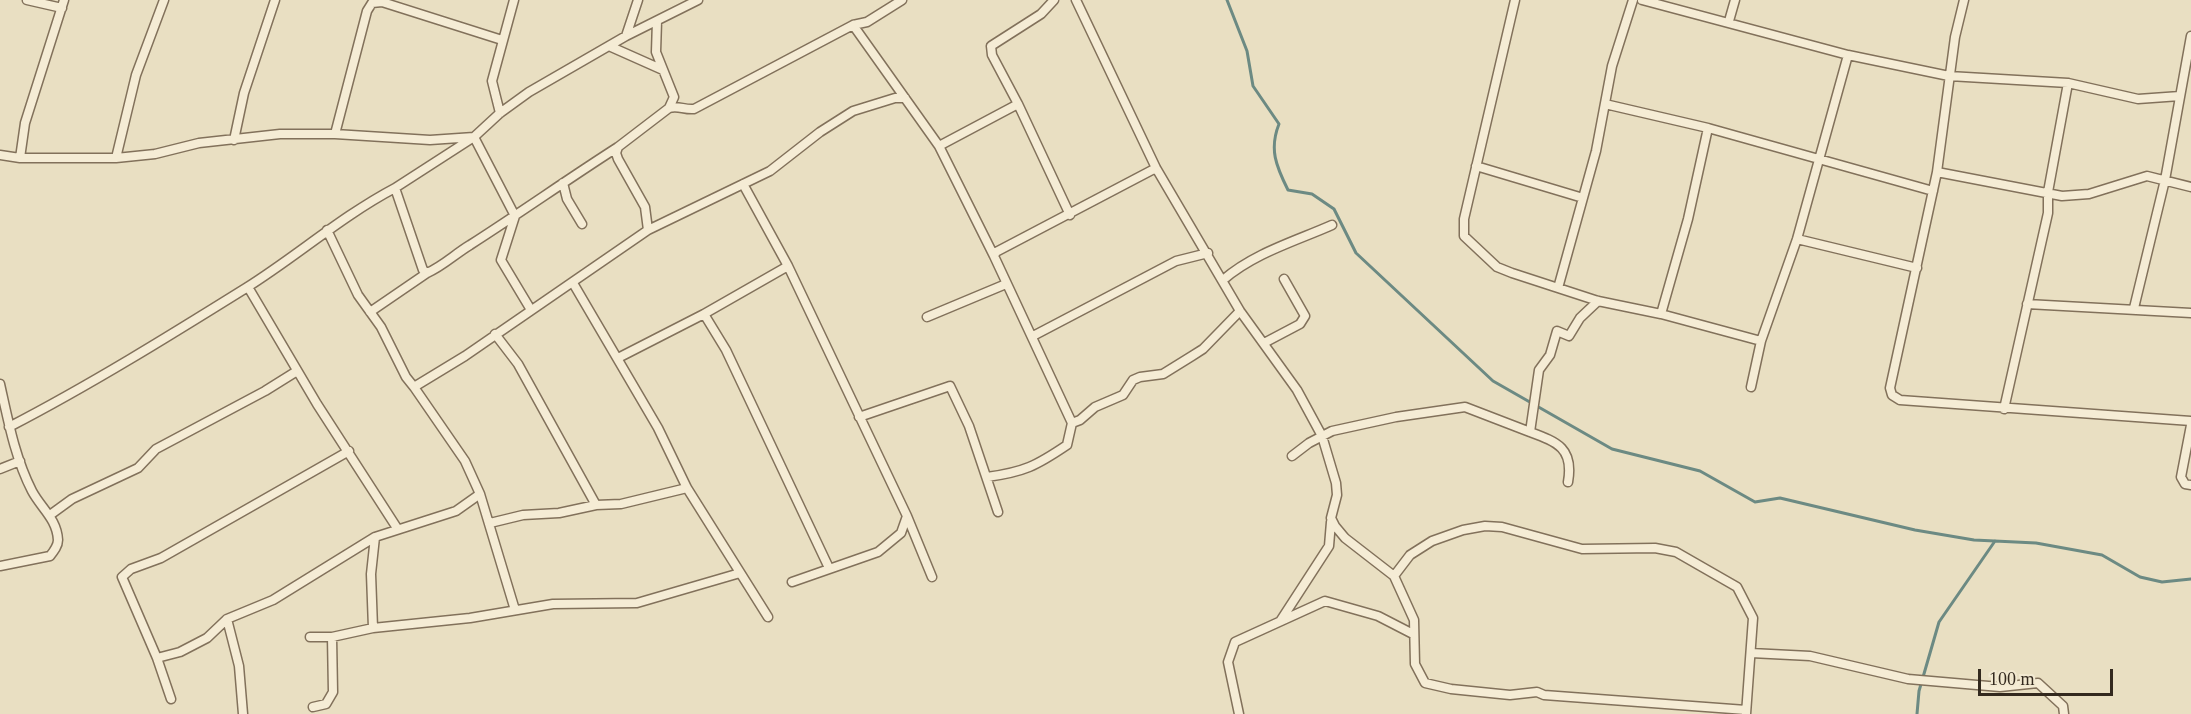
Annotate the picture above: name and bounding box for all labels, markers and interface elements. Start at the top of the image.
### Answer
scale bar [1981,657,2116,695]
text: 100 m [1989,669,2035,689]

